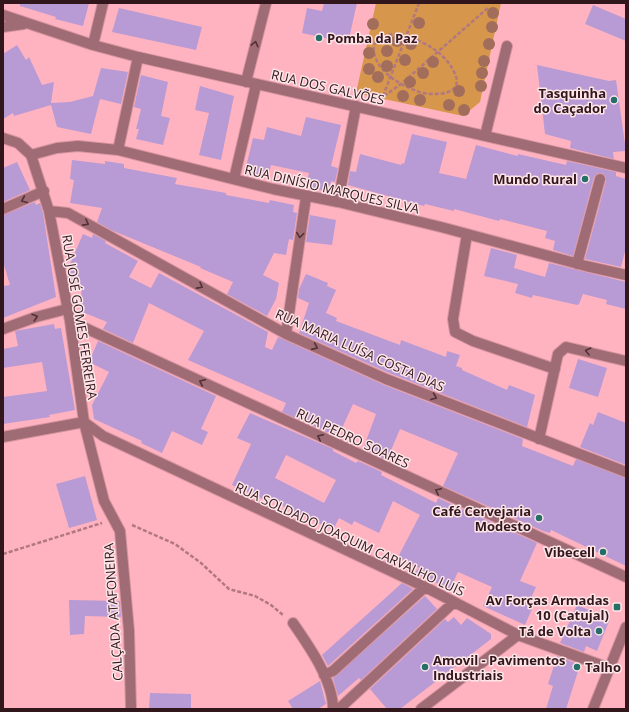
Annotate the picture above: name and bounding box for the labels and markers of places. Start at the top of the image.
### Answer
place label: Pomba da Paz [327,29,417,47]
marker: Pomba da Paz [314,33,324,43]
place label: Tasquinha do Caçador [533,84,606,117]
marker: Tasquinha do Caçador [609,95,619,105]
place label: Mundo Rural [493,170,577,188]
marker: Mundo Rural [580,174,590,184]
place label: Café Cervejaria Modesto [432,502,531,535]
marker: Café Cervejaria Modesto [534,513,544,523]
place label: Vibecell [544,543,595,561]
marker: Vibecell [598,547,608,557]
place label: Av Forças Armadas 10 (Catujal) [486,591,609,624]
marker: Av Forças Armadas 10 (Catujal) [612,602,622,612]
place label: Tá de Volta [519,622,591,640]
marker: Tá de Volta [594,626,604,636]
place label: Amovil - Pavimentos Industriais [433,651,566,684]
place label: Talho [585,658,621,676]
marker: Amovil - Pavimentos Industriais [420,662,430,672]
marker: Talho [572,662,582,672]

